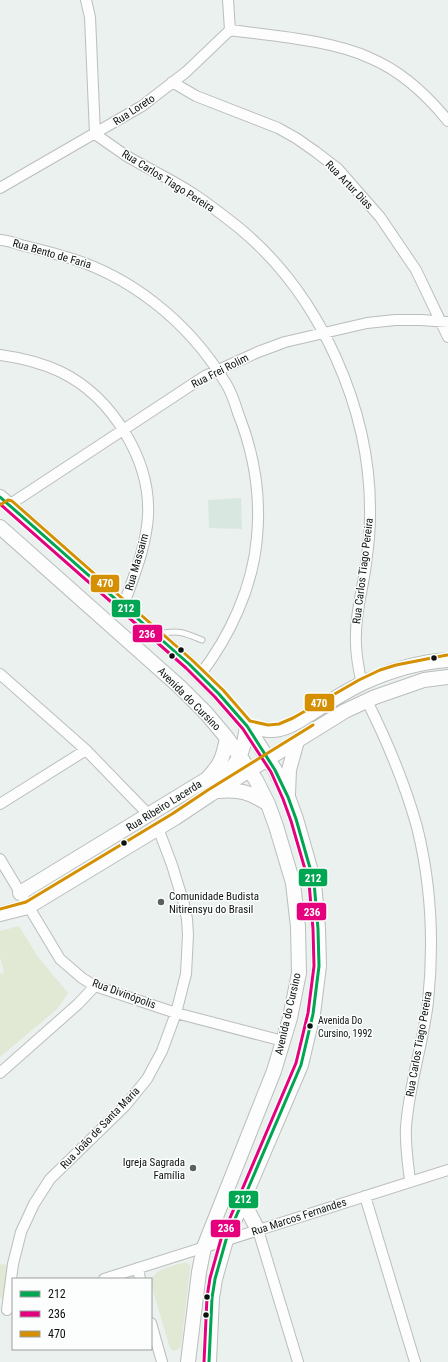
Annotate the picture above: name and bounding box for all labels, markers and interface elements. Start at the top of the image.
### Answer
street label: Rua Loreto [111,92,158,128]
street label: Rua Carlos Tiago Pereira [119,147,217,215]
street label: Rua Artur Dias [323,158,375,212]
street label: Rua Bento de Faria [11,237,93,271]
street label: Rua Frei Rolim [189,351,251,391]
street label: Rua Carlos Tiago Pereira [350,517,376,625]
street label: Rua Massaim [123,532,151,592]
line badge: 470 [90,574,120,593]
text: 470 [97,577,114,590]
line badge: 212 [111,599,141,618]
text: 212 [118,602,135,615]
line badge: 236 [132,624,163,643]
text: 236 [139,628,156,641]
unlabelled marker [176,645,186,655]
unlabelled marker [167,651,177,661]
unlabelled marker [429,653,439,663]
street label: Avenida do Cursino [155,665,224,734]
line badge: 470 [304,693,335,712]
text: 470 [311,697,328,710]
street label: Rua Ribeiro Lacerda [124,778,204,834]
unlabelled marker [119,838,129,848]
line badge: 212 [298,868,328,887]
text: 212 [305,872,322,885]
place label: Comunidade Budista Nitirensyu do Brasil [169,890,259,916]
marker: Comunidade Budista Nitirensyu do Brasil [156,897,166,907]
line badge: 236 [296,902,327,921]
text: 236 [304,906,321,919]
street label: Avenida do Cursino [272,971,304,1056]
street label: Rua Divinópolis [90,976,158,1012]
street label: Rua Carlos Tiago Pereira [403,990,435,1098]
place label: Avenida Do Cursino, 1992 [318,1015,372,1039]
marker: Avenida Do Cursino, 1992 [305,1021,315,1031]
street label: Rua João de Santa Maria [58,1085,142,1171]
place label: Igreja Sagrada Família [123,1156,185,1182]
marker: Igreja Sagrada Família [188,1163,198,1173]
line badge: 212 [228,1190,259,1209]
text: 212 [235,1193,252,1206]
street label: Rua Marcos Fernandes [250,1195,348,1239]
line badge: 236 [210,1219,241,1238]
text: 236 [218,1222,235,1235]
legend [12,1278,152,1350]
text: 212 [48,1287,66,1301]
unlabelled marker [202,1292,212,1302]
text: 236 [48,1307,66,1321]
unlabelled marker [201,1310,211,1320]
text: 470 [48,1327,66,1341]

